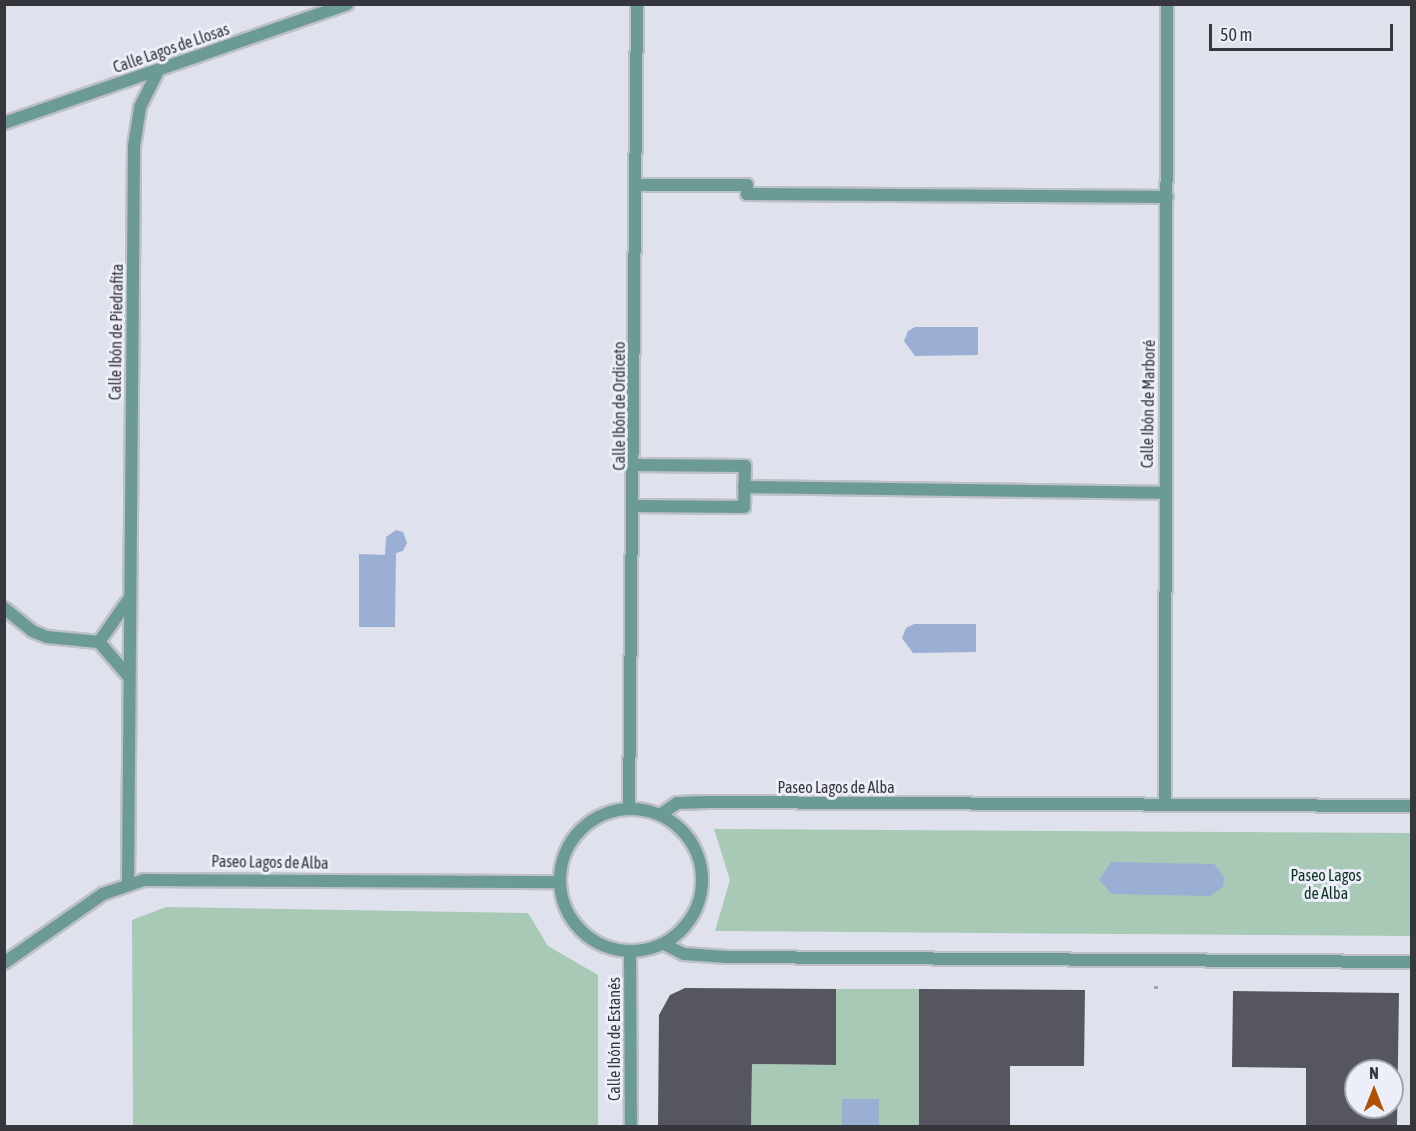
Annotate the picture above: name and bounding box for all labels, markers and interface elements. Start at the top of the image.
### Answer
scale bar [1212,12,1396,50]
street label: Calle Lagos de Llosas [110,19,232,77]
text: 50 m [1220,24,1252,45]
street label: Calle Ibón de Piedrafita [105,264,127,400]
street label: Calle Ibón de Marboré [1137,340,1159,468]
street label: Calle Ibón de Ordiceto [609,341,629,471]
street label: Paseo Lagos de Alba [777,777,895,797]
street label: Paseo Lagos de Alba [211,851,329,873]
park label: Paseo Lagos de Alba [1291,865,1361,903]
street label: Calle Ibón de Estanés [604,977,624,1101]
north arrow [1344,1059,1404,1119]
text: N [1369,1064,1379,1082]

